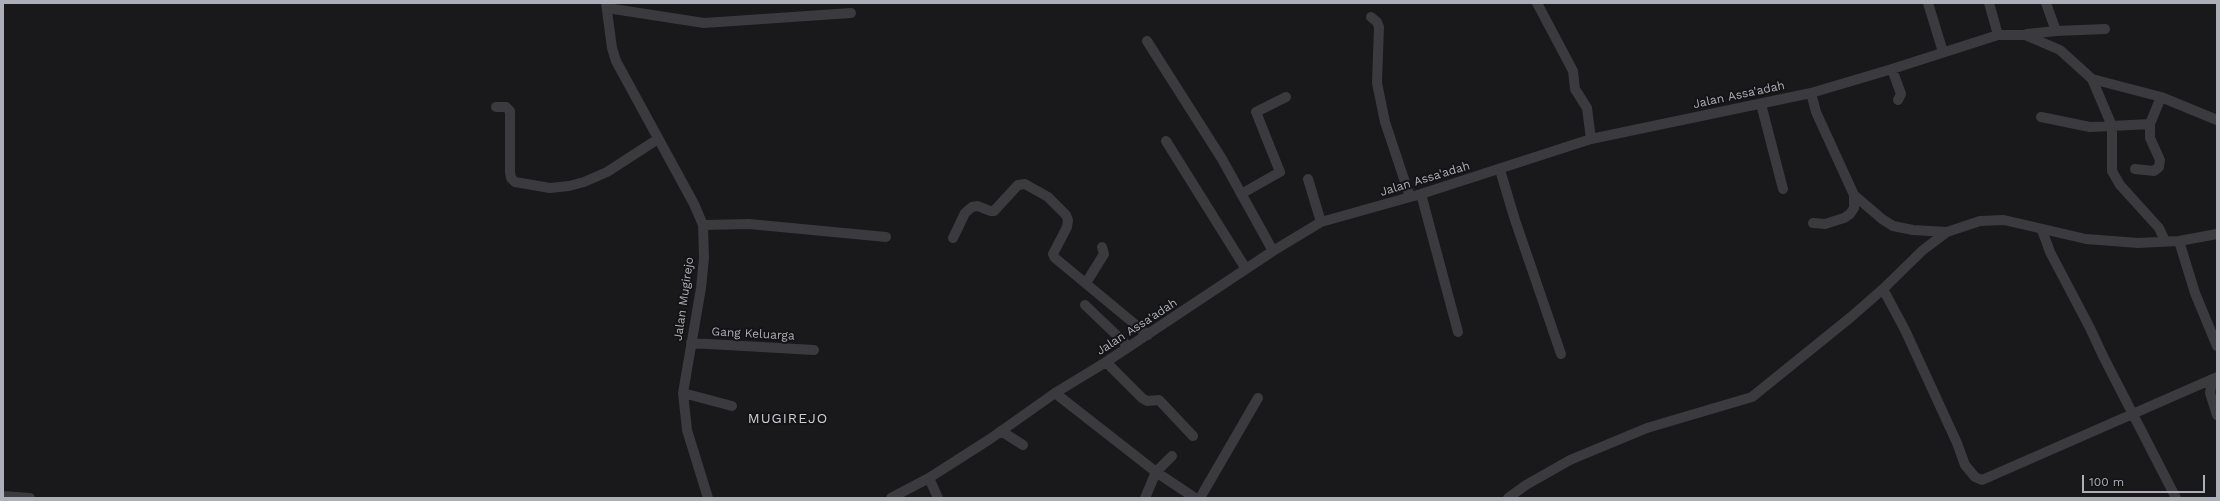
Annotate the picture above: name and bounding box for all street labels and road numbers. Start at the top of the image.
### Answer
street label: Jalan Assa'adah [1692,78,1786,112]
street label: Jalan Assa'adah [1378,158,1472,200]
street label: Jalan Mugirejo [671,256,697,342]
street label: Jalan Assa'adah [1094,296,1180,358]
street label: Gang Keluarga [711,325,795,343]

